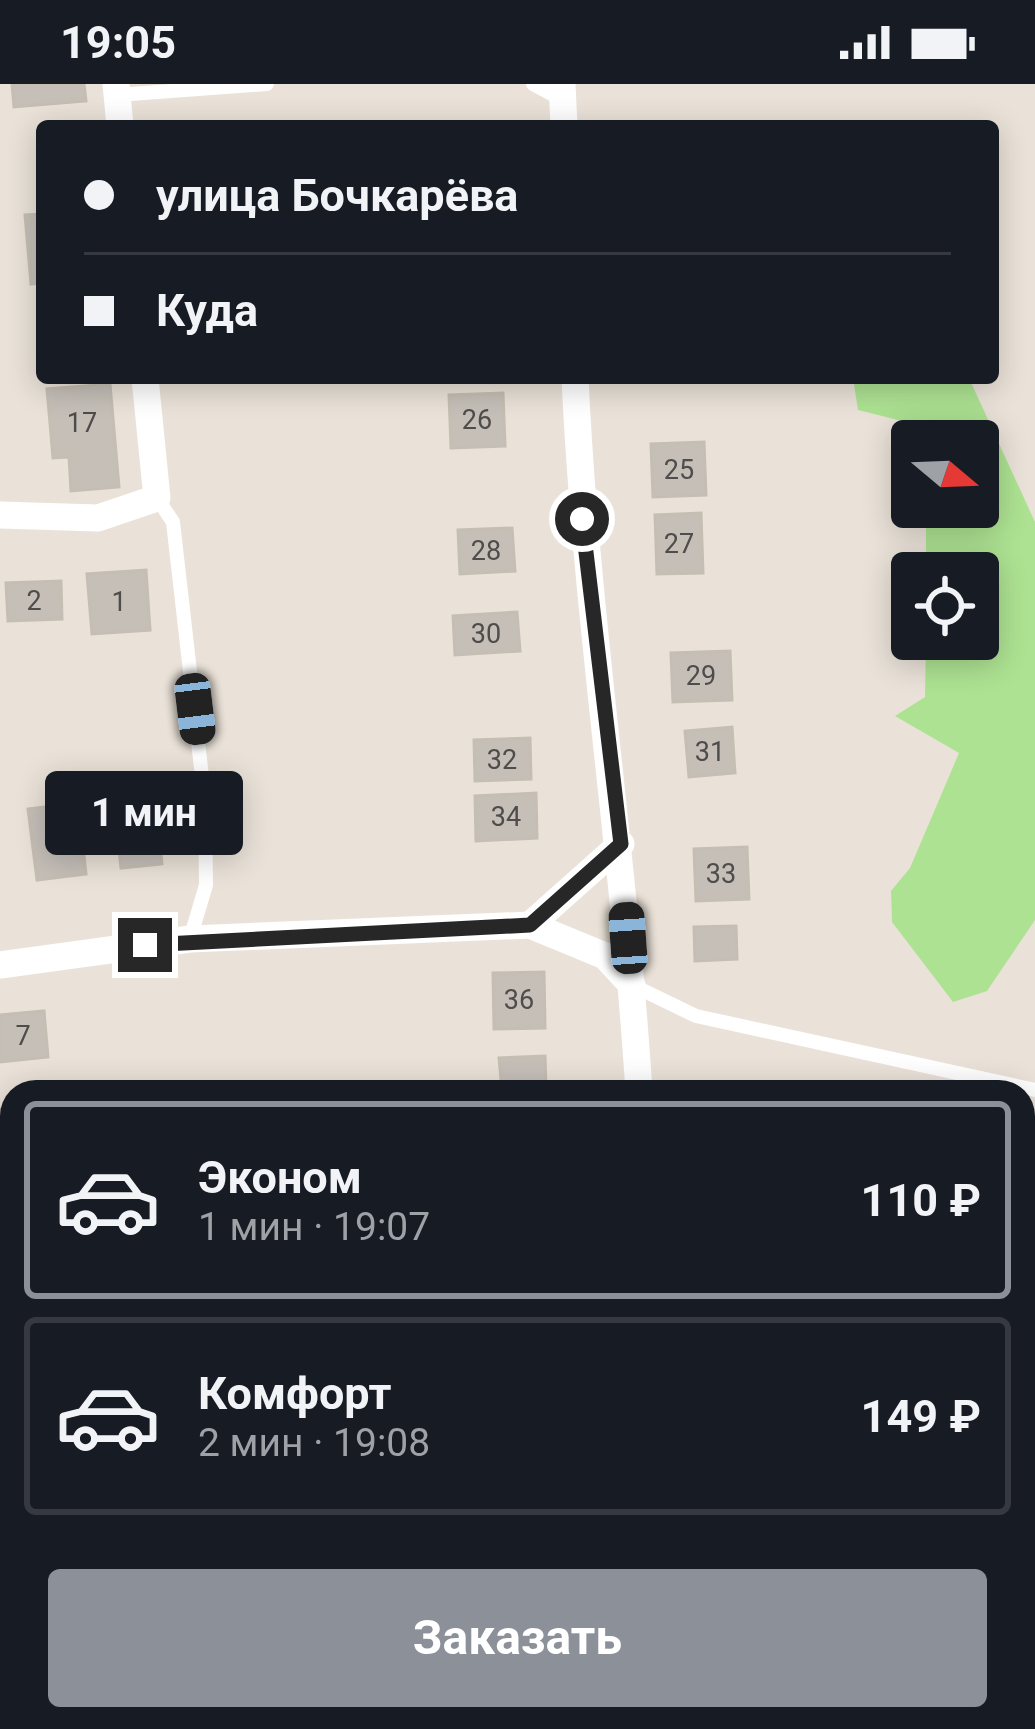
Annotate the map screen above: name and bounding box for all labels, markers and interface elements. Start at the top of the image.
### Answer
text: 19:05 [60,16,176,69]
text: улица Бочкарёва [156,169,518,222]
text: Куда [156,284,258,337]
house number: 26 [462,404,492,436]
house number: 17 [67,407,97,439]
north arrow [891,420,999,528]
map controls [891,420,999,660]
house number: 25 [664,454,694,486]
route start [555,492,609,546]
house number: 27 [664,528,694,560]
house number: 28 [471,535,501,567]
button: locate [891,552,999,660]
house number: 2 [26,585,42,617]
house number: 1 [111,586,127,618]
house number: 30 [471,618,501,650]
house number: 29 [686,660,716,692]
car [173,671,217,747]
house number: 31 [695,736,725,768]
house number: 32 [487,744,517,776]
callout: 1 мин [46,771,244,855]
text: 1 мин [91,790,197,836]
house number: 34 [491,801,521,833]
house number: 33 [706,858,736,890]
car [608,901,648,975]
route end [118,918,172,972]
house number: 36 [504,984,534,1016]
house number: 7 [15,1020,31,1052]
icon: car [54,1146,162,1254]
text: Эконом [198,1151,362,1204]
text: 110 ₽ [861,1174,981,1227]
text: 1 мин · 19:07 [198,1204,430,1250]
icon: car [54,1362,162,1470]
text: Комфорт [198,1367,391,1420]
text: 149 ₽ [861,1390,981,1443]
text: 2 мин · 19:08 [198,1420,430,1466]
button: Заказать [48,1569,987,1707]

